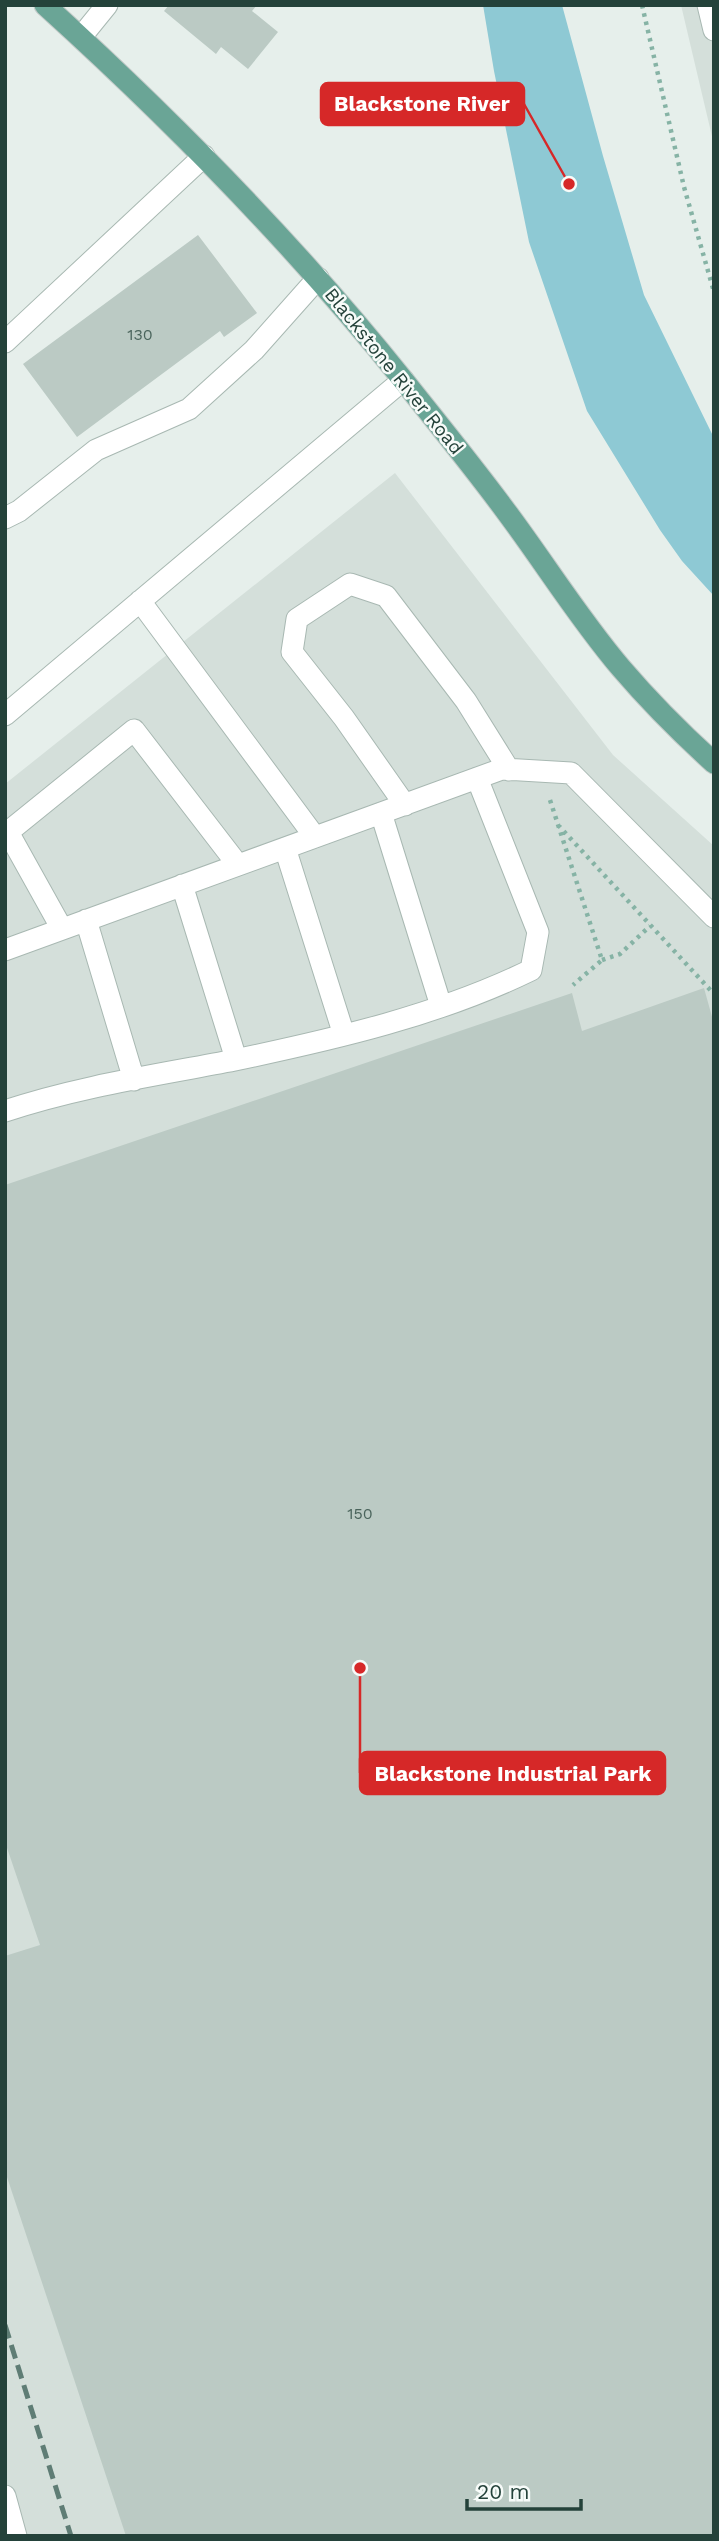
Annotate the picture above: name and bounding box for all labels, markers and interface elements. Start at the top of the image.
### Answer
callout: Blackstone River [321,83,524,125]
text: Blackstone River [334,91,510,116]
street label: Blackstone River Road [320,283,468,459]
house number: 130 [127,325,153,344]
house number: 150 [347,1504,373,1523]
callout: Blackstone Industrial Park [360,1752,665,1794]
text: Blackstone Industrial Park [375,1761,652,1786]
scale bar [467,2468,581,2512]
text: 20 m [477,2479,529,2504]

